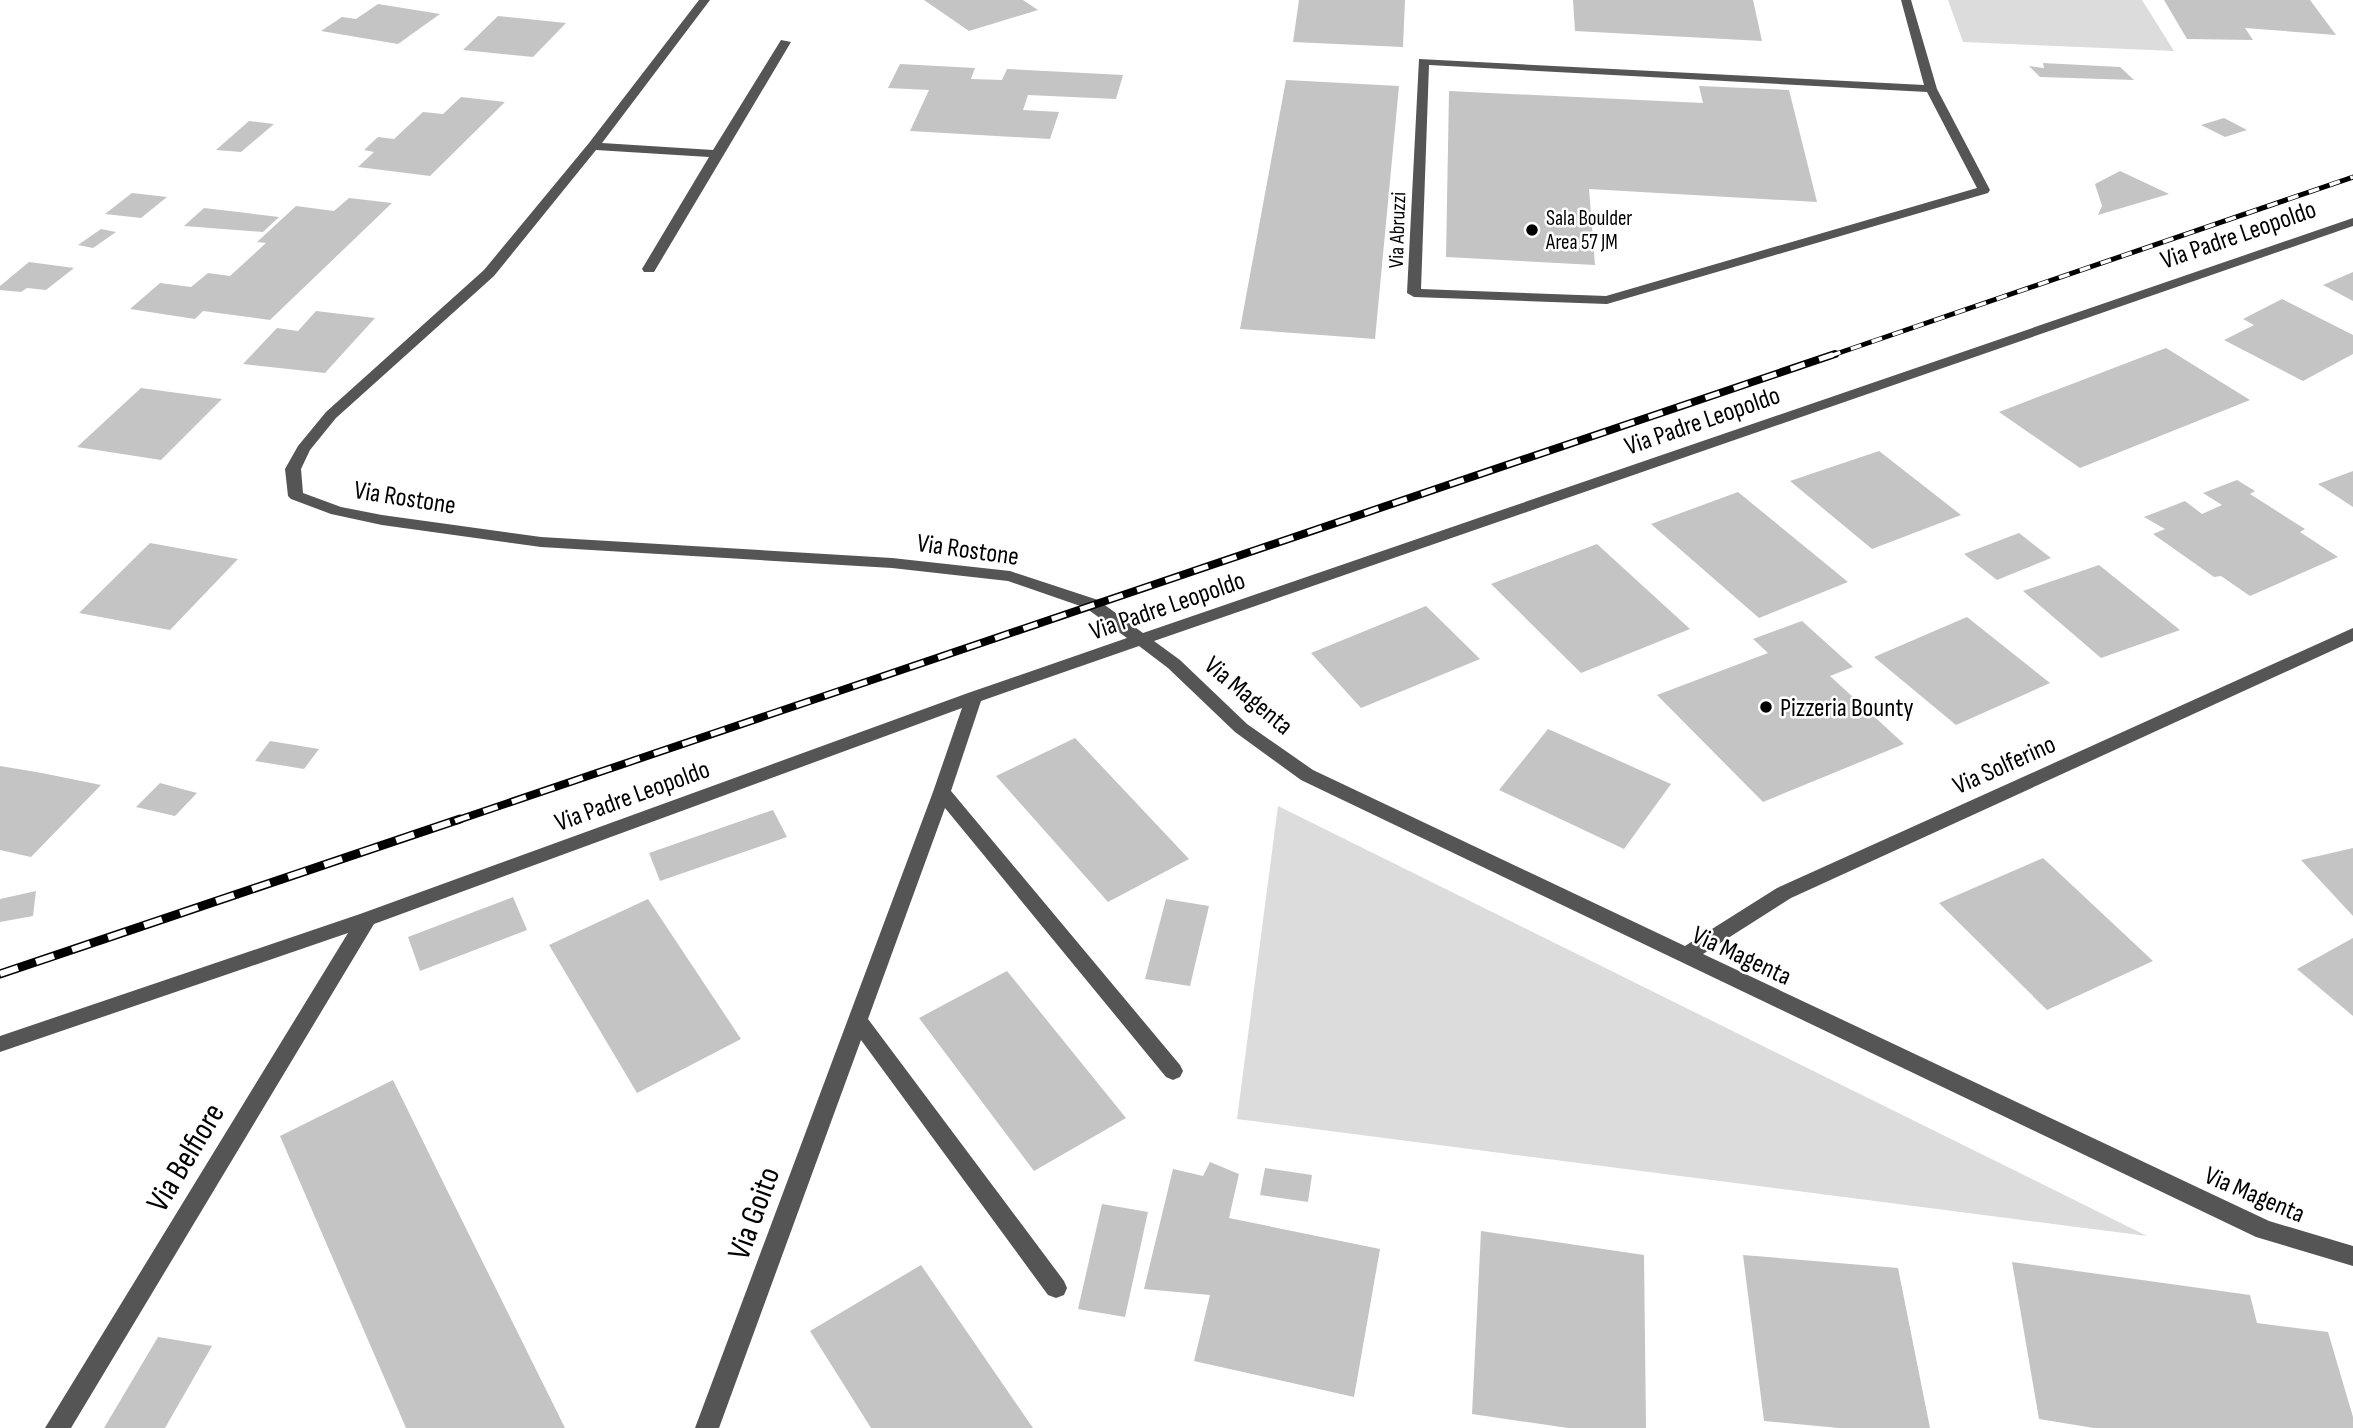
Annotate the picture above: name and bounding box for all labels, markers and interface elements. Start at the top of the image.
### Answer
street label: Via Abruzzi [1384,191,1411,269]
street label: Via Padre Leopoldo [2157,194,2320,277]
place label: Sala Boulder Area 57 JM [1545,206,1632,255]
marker: Sala Boulder Area 57 JM [1524,222,1540,238]
street label: Via Padre Leopoldo [1621,380,1784,463]
street label: Via Rostone [352,475,458,522]
street label: Via Rostone [915,528,1021,573]
street label: Via Padre Leopoldo [1086,565,1249,648]
street label: Via Magenta [1197,650,1299,742]
place label: Pizzeria Bounty [1780,693,1914,724]
marker: Pizzeria Bounty [1758,699,1774,715]
street label: Via Solferino [1948,729,2061,802]
street label: Via Padre Leopoldo [551,754,714,839]
street label: Via Magenta [1687,920,1796,993]
street label: Via Belfiore [139,1096,234,1219]
street label: Via Magenta [2200,1160,2309,1230]
street label: Via Goito [720,1162,789,1265]

